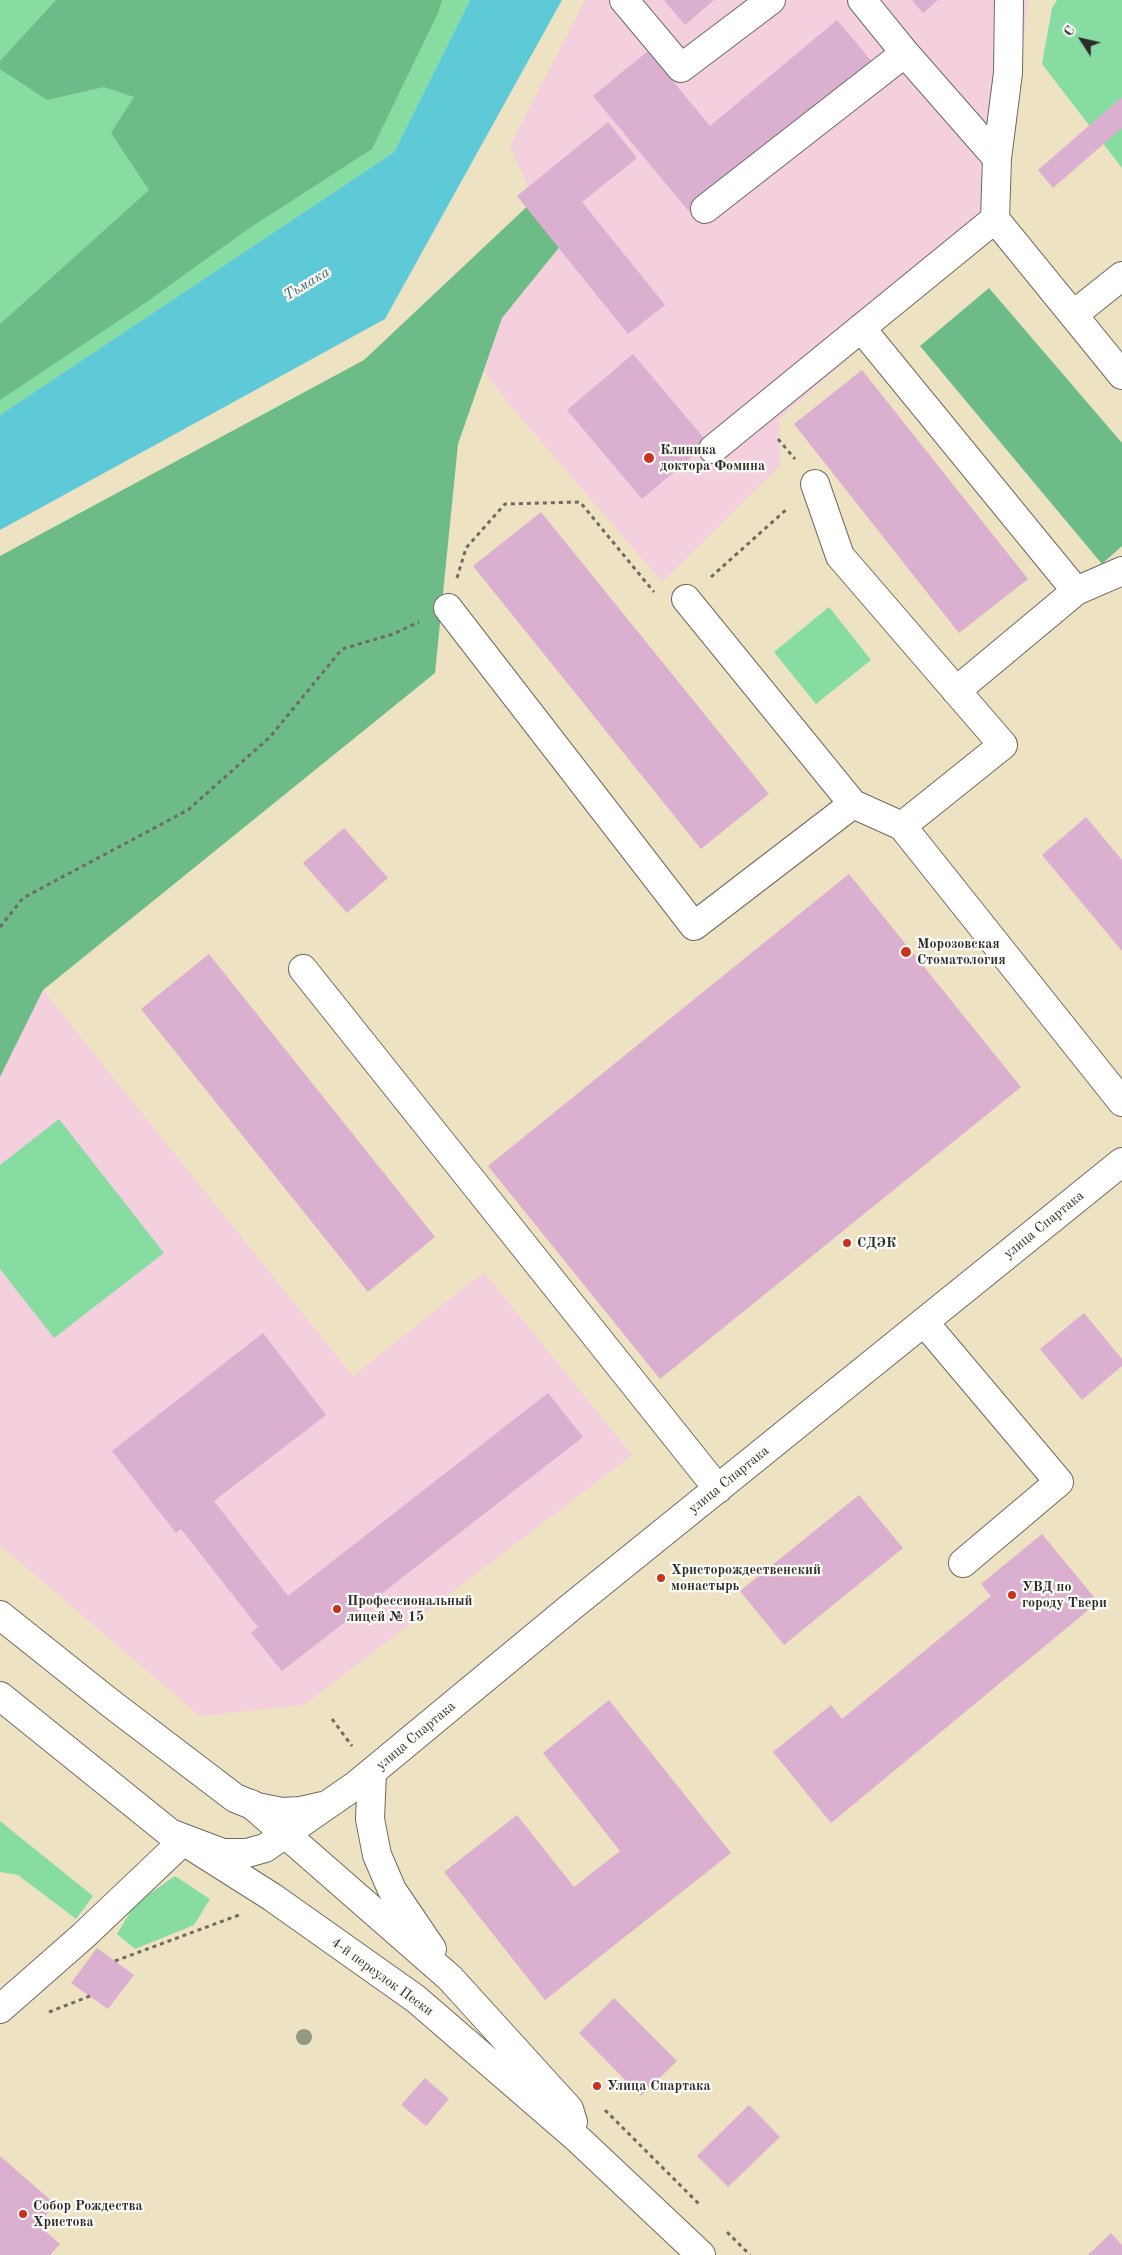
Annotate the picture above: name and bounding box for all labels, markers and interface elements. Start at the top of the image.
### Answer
north arrow [1057,15,1107,65]
text: С [1061,24,1078,39]
water label: Тьмака [281,263,333,305]
place label: Клиника доктора Фомина [660,442,765,474]
marker: Клиника доктора Фомина [642,451,656,465]
place label: Морозовская Стоматология [917,936,1006,969]
marker: Морозовская Стоматология [899,945,913,959]
street label: улица Спартака [1000,1188,1088,1262]
place label: СДЭК [857,1235,896,1251]
marker: СДЭК [841,1237,853,1249]
street label: улица Спартака [685,1443,773,1517]
place label: Христорождественский монастырь [671,1562,821,1594]
marker: Христорождественский монастырь [655,1572,667,1584]
place label: УВД по городу Твери [1022,1579,1107,1611]
marker: УВД по городу Твери [1006,1589,1018,1601]
place label: Профессиональный лицей № 15 [347,1593,472,1625]
marker: Профессиональный лицей № 15 [331,1603,343,1615]
street label: улица Спартака [373,1698,459,1774]
street label: 4-й переулок Пески [328,1934,436,2020]
place label: Улица Спартака [607,2078,711,2094]
marker: Улица Спартака [591,2080,603,2092]
place label: Собор Рождества Христова [33,2198,143,2230]
marker: Собор Рождества Христова [17,2208,29,2220]

